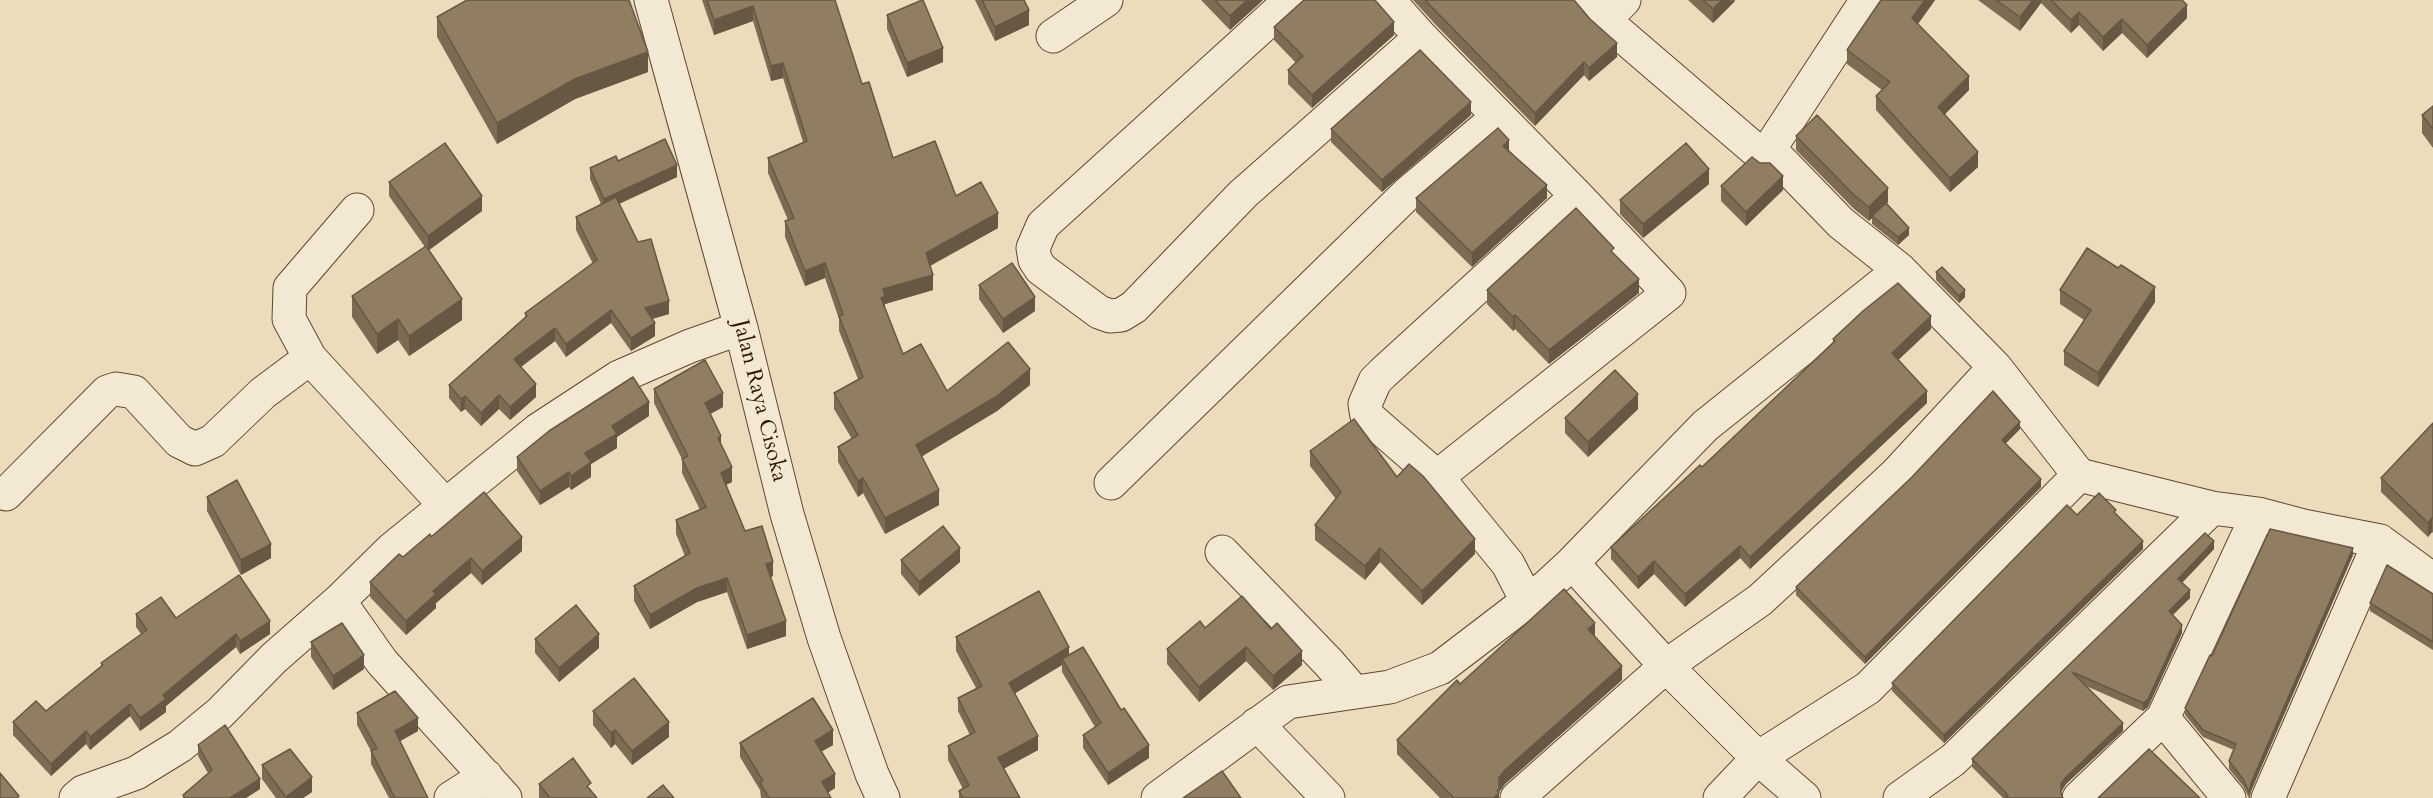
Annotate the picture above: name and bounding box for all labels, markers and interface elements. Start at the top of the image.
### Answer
street label: Jalan Raya Cisoka [726,317,792,485]

